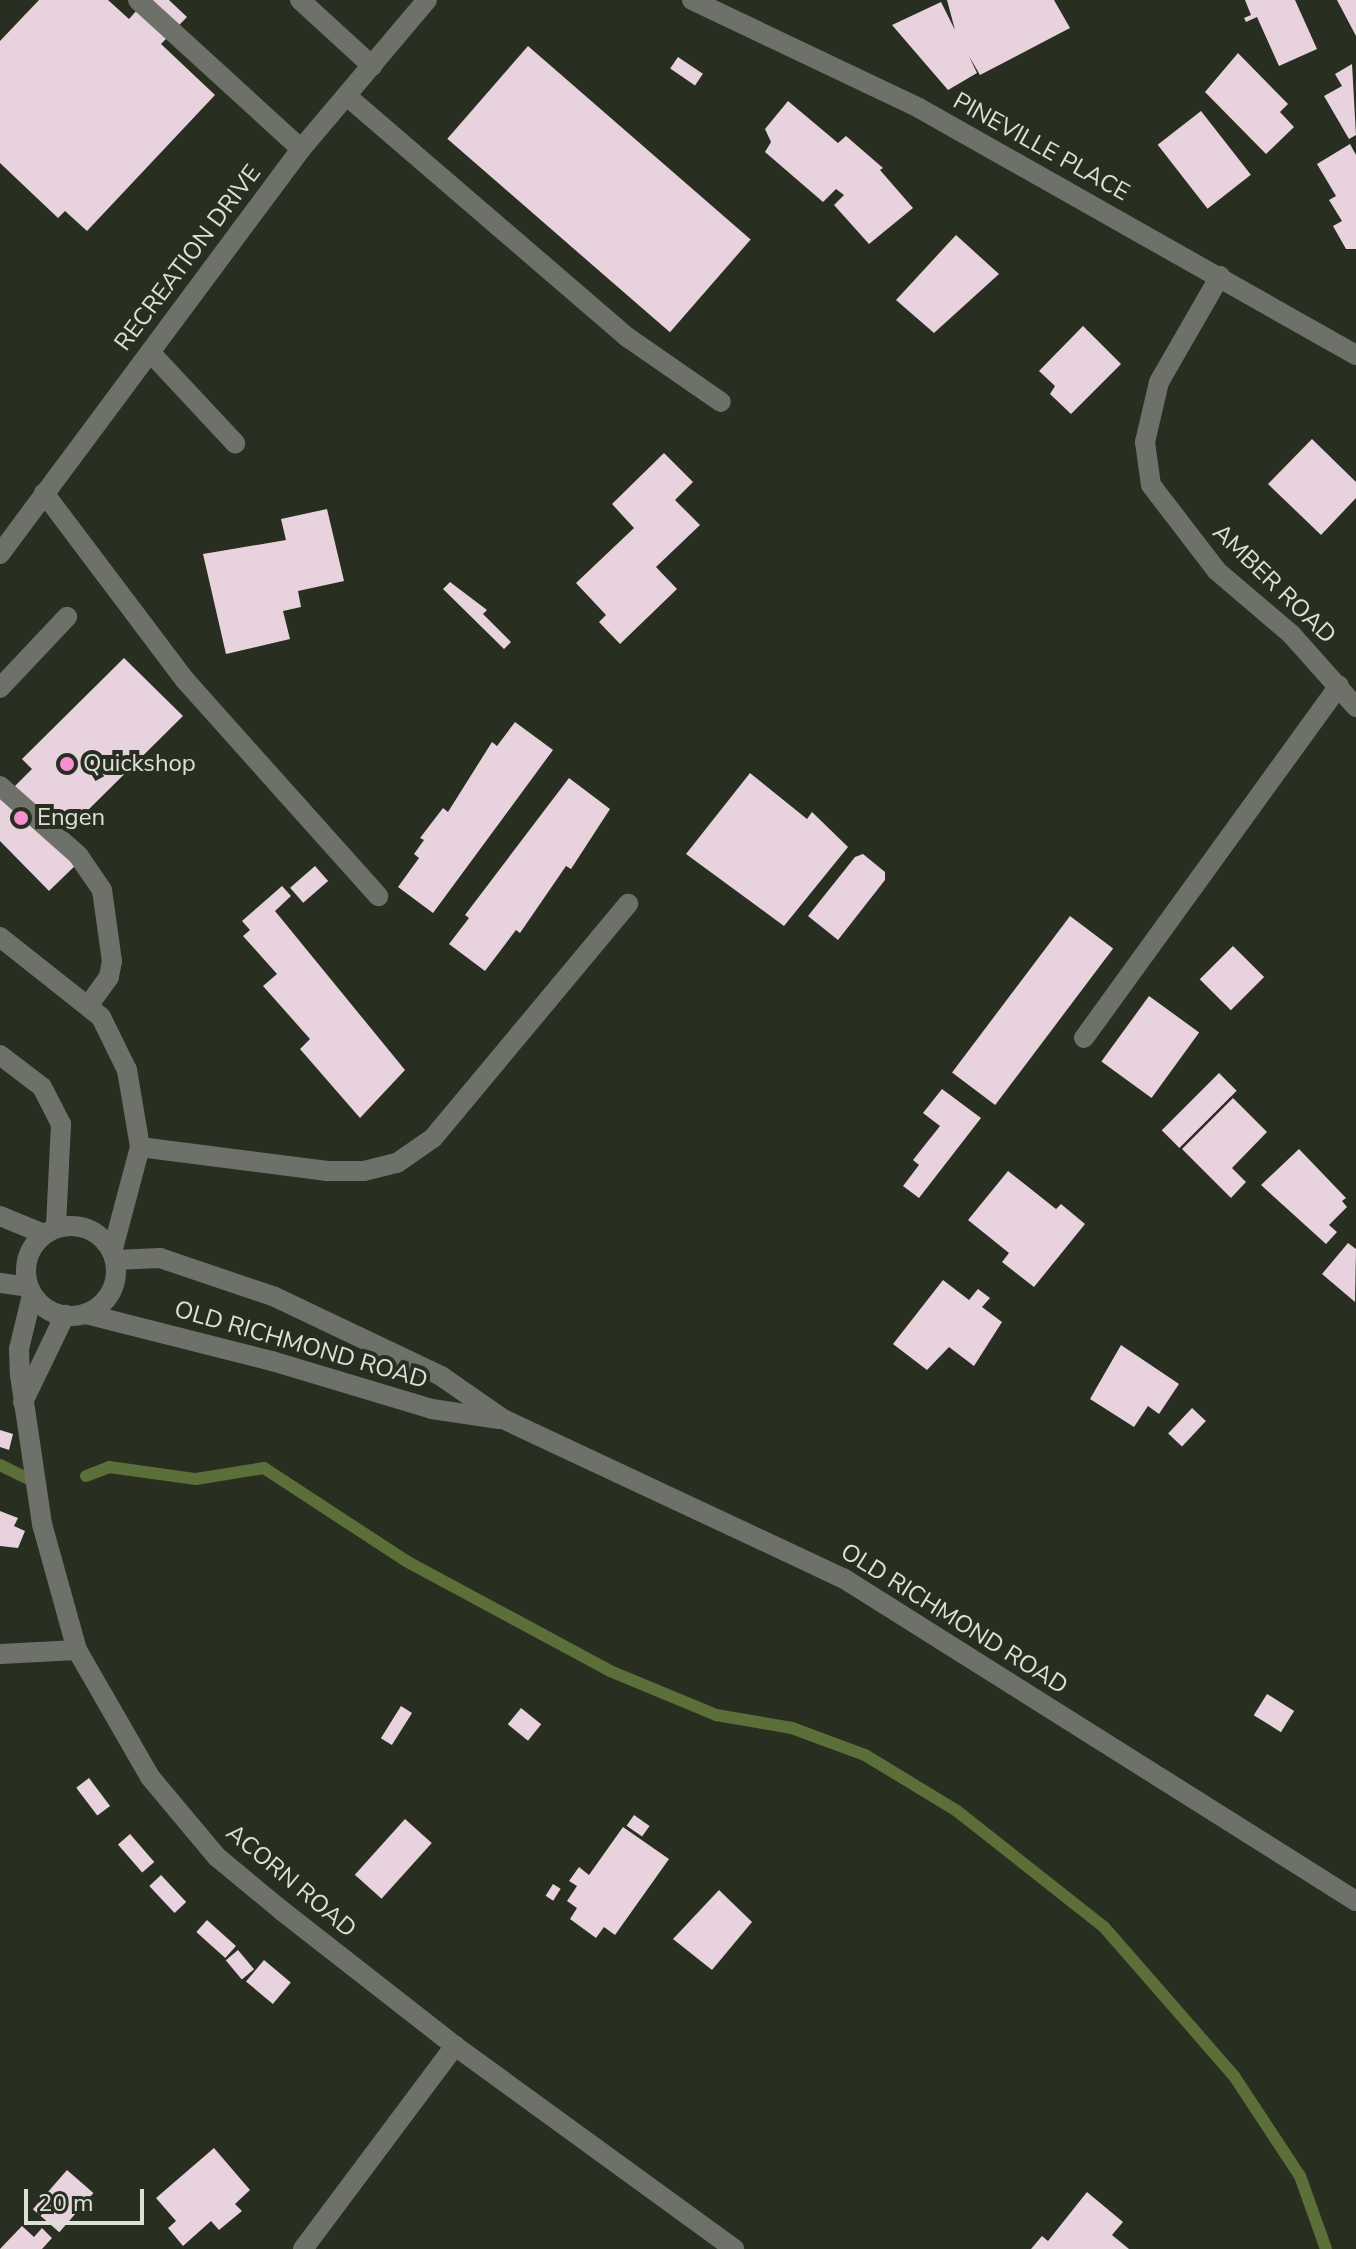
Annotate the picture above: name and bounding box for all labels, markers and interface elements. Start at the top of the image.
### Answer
street label: PINEVILLE PLACE [948,87,1134,207]
street label: RECREATION DRIVE [109,160,267,356]
street label: AMBER ROAD [1207,518,1341,650]
place label: Quickshop [83,750,196,778]
marker: Quickshop [58,755,76,773]
place label: Engen [37,804,105,832]
marker: Engen [12,809,30,827]
street label: OLD RICHMOND ROAD [171,1295,431,1395]
street label: OLD RICHMOND ROAD [835,1537,1073,1701]
street label: ACORN ROAD [220,1818,362,1944]
scale bar [28,2173,148,2223]
text: 20 m [38,2187,94,2219]

